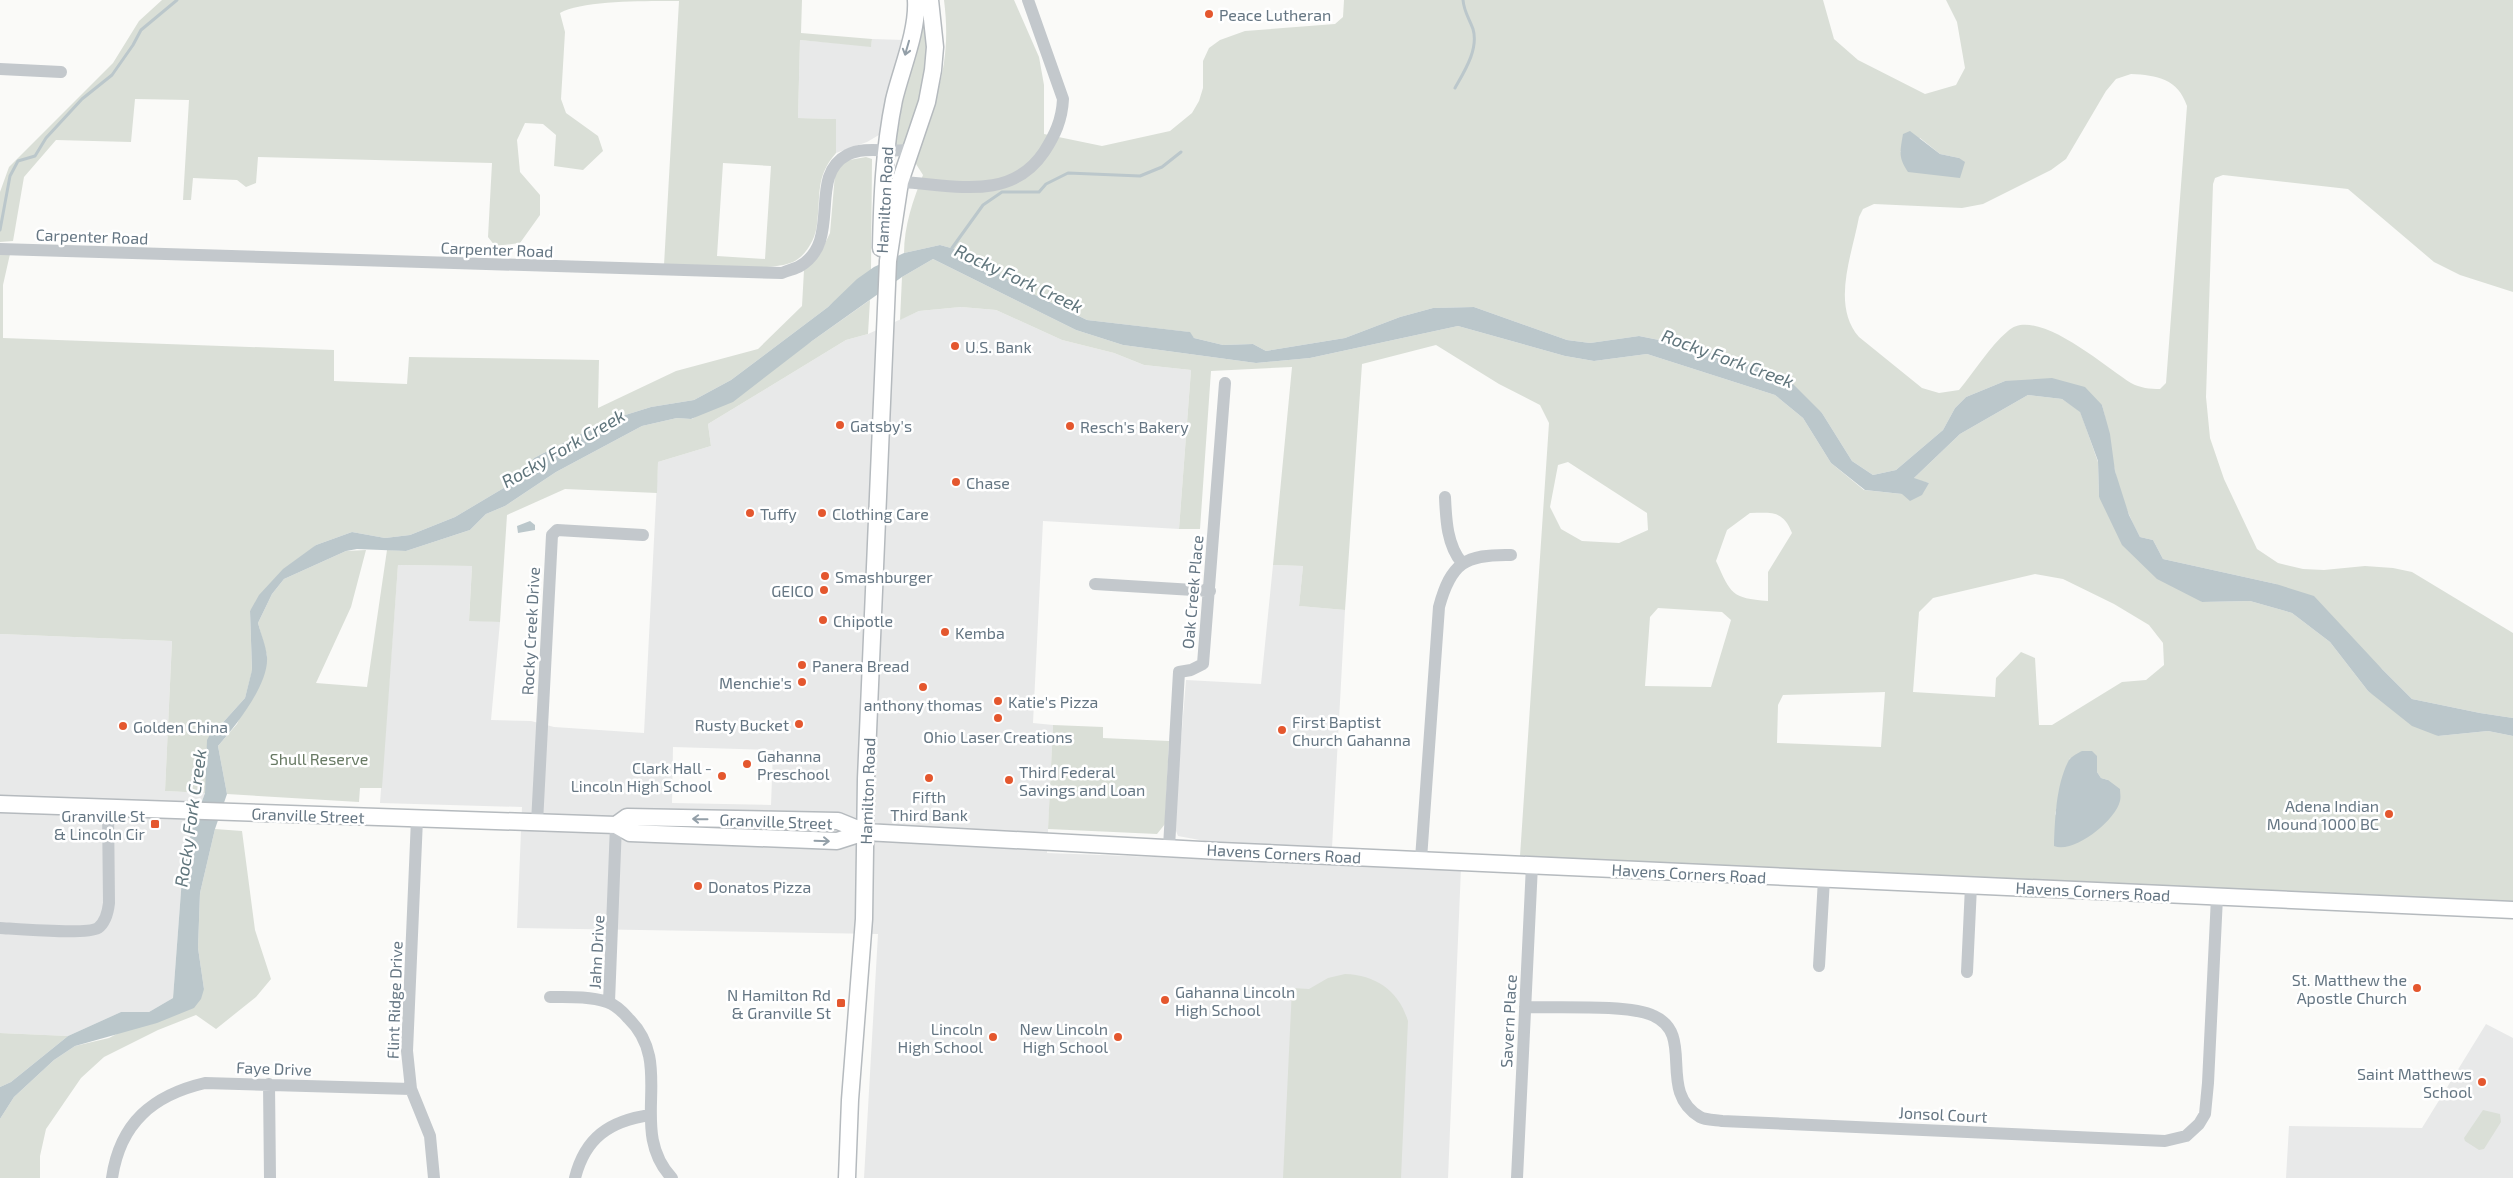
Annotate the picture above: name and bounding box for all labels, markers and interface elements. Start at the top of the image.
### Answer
place label: Peace Lutheran [1219,5,1331,24]
marker: Peace Lutheran [1203,8,1215,20]
one-way arrow [902,39,912,55]
street label: Hamilton Road [872,146,896,254]
street label: Carpenter Road [35,225,149,247]
street label: Carpenter Road [440,238,554,260]
water label: Rocky Fork Creek [951,239,1087,317]
water label: Rocky Fork Creek [1659,324,1797,392]
place label: U.S. Bank [965,337,1032,356]
marker: U.S. Bank [949,340,961,352]
water label: Rocky Fork Creek [497,404,629,492]
place label: Gatsby's [850,416,912,435]
place label: Resch's Bakery [1080,417,1189,436]
marker: Gatsby's [834,419,846,431]
marker: Resch's Bakery [1064,420,1076,432]
place label: Chase [966,473,1010,492]
marker: Chase [950,476,962,488]
place label: Tuffy [760,504,797,523]
place label: Clothing Care [832,504,929,523]
marker: Tuffy [744,507,756,519]
marker: Clothing Care [816,507,828,519]
street label: Oak Creek Place [1178,534,1206,650]
street label: Rocky Creek Drive [517,566,543,696]
place label: Smashburger [835,567,933,586]
marker: Smashburger [819,570,831,582]
place label: GEICO [771,581,814,600]
marker: GEICO [818,584,830,596]
place label: Chipotle [833,611,893,630]
marker: Chipotle [817,614,829,626]
place label: Kemba [955,623,1005,642]
marker: Kemba [939,626,951,638]
place label: Panera Bread [812,656,910,675]
marker: Panera Bread [796,659,808,671]
place label: Menchie's [719,673,792,692]
marker: Menchie's [796,676,808,688]
marker: anthony thomas [917,681,929,693]
place label: Katie's Pizza [1008,692,1098,711]
place label: anthony thomas [864,695,982,714]
marker: Katie's Pizza [992,695,1004,707]
marker: Ohio Laser Creations [992,712,1004,724]
place label: First Baptist Church Gahanna [1292,712,1411,749]
place label: Rusty Bucket [695,715,789,734]
place label: Golden China [133,717,228,736]
marker: Rusty Bucket [793,718,805,730]
marker: Golden China [117,720,129,732]
marker: First Baptist Church Gahanna [1276,724,1288,736]
place label: Ohio Laser Creations [923,727,1073,746]
street label: Hamilton Road [856,737,878,845]
place label: Gahanna Preschool [757,746,830,783]
water label: Rocky Fork Creek [169,748,211,888]
park label: Shull Reserve [270,749,368,768]
place label: Clark Hall - Lincoln High School [571,758,712,795]
marker: Gahanna Preschool [741,758,753,770]
place label: Third Federal Savings and Loan [1019,762,1145,799]
marker: Clark Hall - Lincoln High School [716,770,728,782]
marker: Fifth Third Bank [923,772,935,784]
marker: Third Federal Savings and Loan [1003,774,1015,786]
place label: Fifth Third Bank [890,787,968,824]
place label: Adena Indian Mound 1000 BC [2267,796,2379,833]
street label: Granville Street [251,804,365,826]
place label: Granville St & Lincoln Cir [54,806,146,843]
marker: Adena Indian Mound 1000 BC [2383,808,2395,820]
street label: Granville Street [719,810,833,832]
one-way arrow [692,814,708,823]
marker: Granville St & Lincoln Cir [149,818,161,830]
one-way arrow [814,836,830,845]
street label: Havens Corners Road [1206,839,1362,867]
street label: Havens Corners Road [1611,859,1767,887]
place label: Donatos Pizza [708,877,811,896]
street label: Havens Corners Road [2015,877,2171,905]
marker: Donatos Pizza [692,880,704,892]
street label: Jahn Drive [585,914,607,990]
street label: Flint Ridge Drive [382,941,406,1059]
place label: St. Matthew the Apostle Church [2292,970,2407,1007]
street label: Savern Place [1496,974,1520,1068]
place label: Gahanna Lincoln High School [1175,982,1295,1019]
marker: St. Matthew the Apostle Church [2411,982,2423,994]
place label: N Hamilton Rd & Granville St [727,985,831,1022]
marker: Gahanna Lincoln High School [1159,994,1171,1006]
marker: N Hamilton Rd & Granville St [835,997,847,1009]
place label: Lincoln High School [898,1019,983,1056]
place label: New Lincoln High School [1019,1019,1108,1056]
marker: Lincoln High School [987,1031,999,1043]
marker: New Lincoln High School [1112,1031,1124,1043]
street label: Faye Drive [236,1057,312,1079]
place label: Saint Matthews School [2357,1064,2472,1101]
marker: Saint Matthews School [2476,1076,2488,1088]
street label: Jonsol Court [1898,1102,1988,1126]

